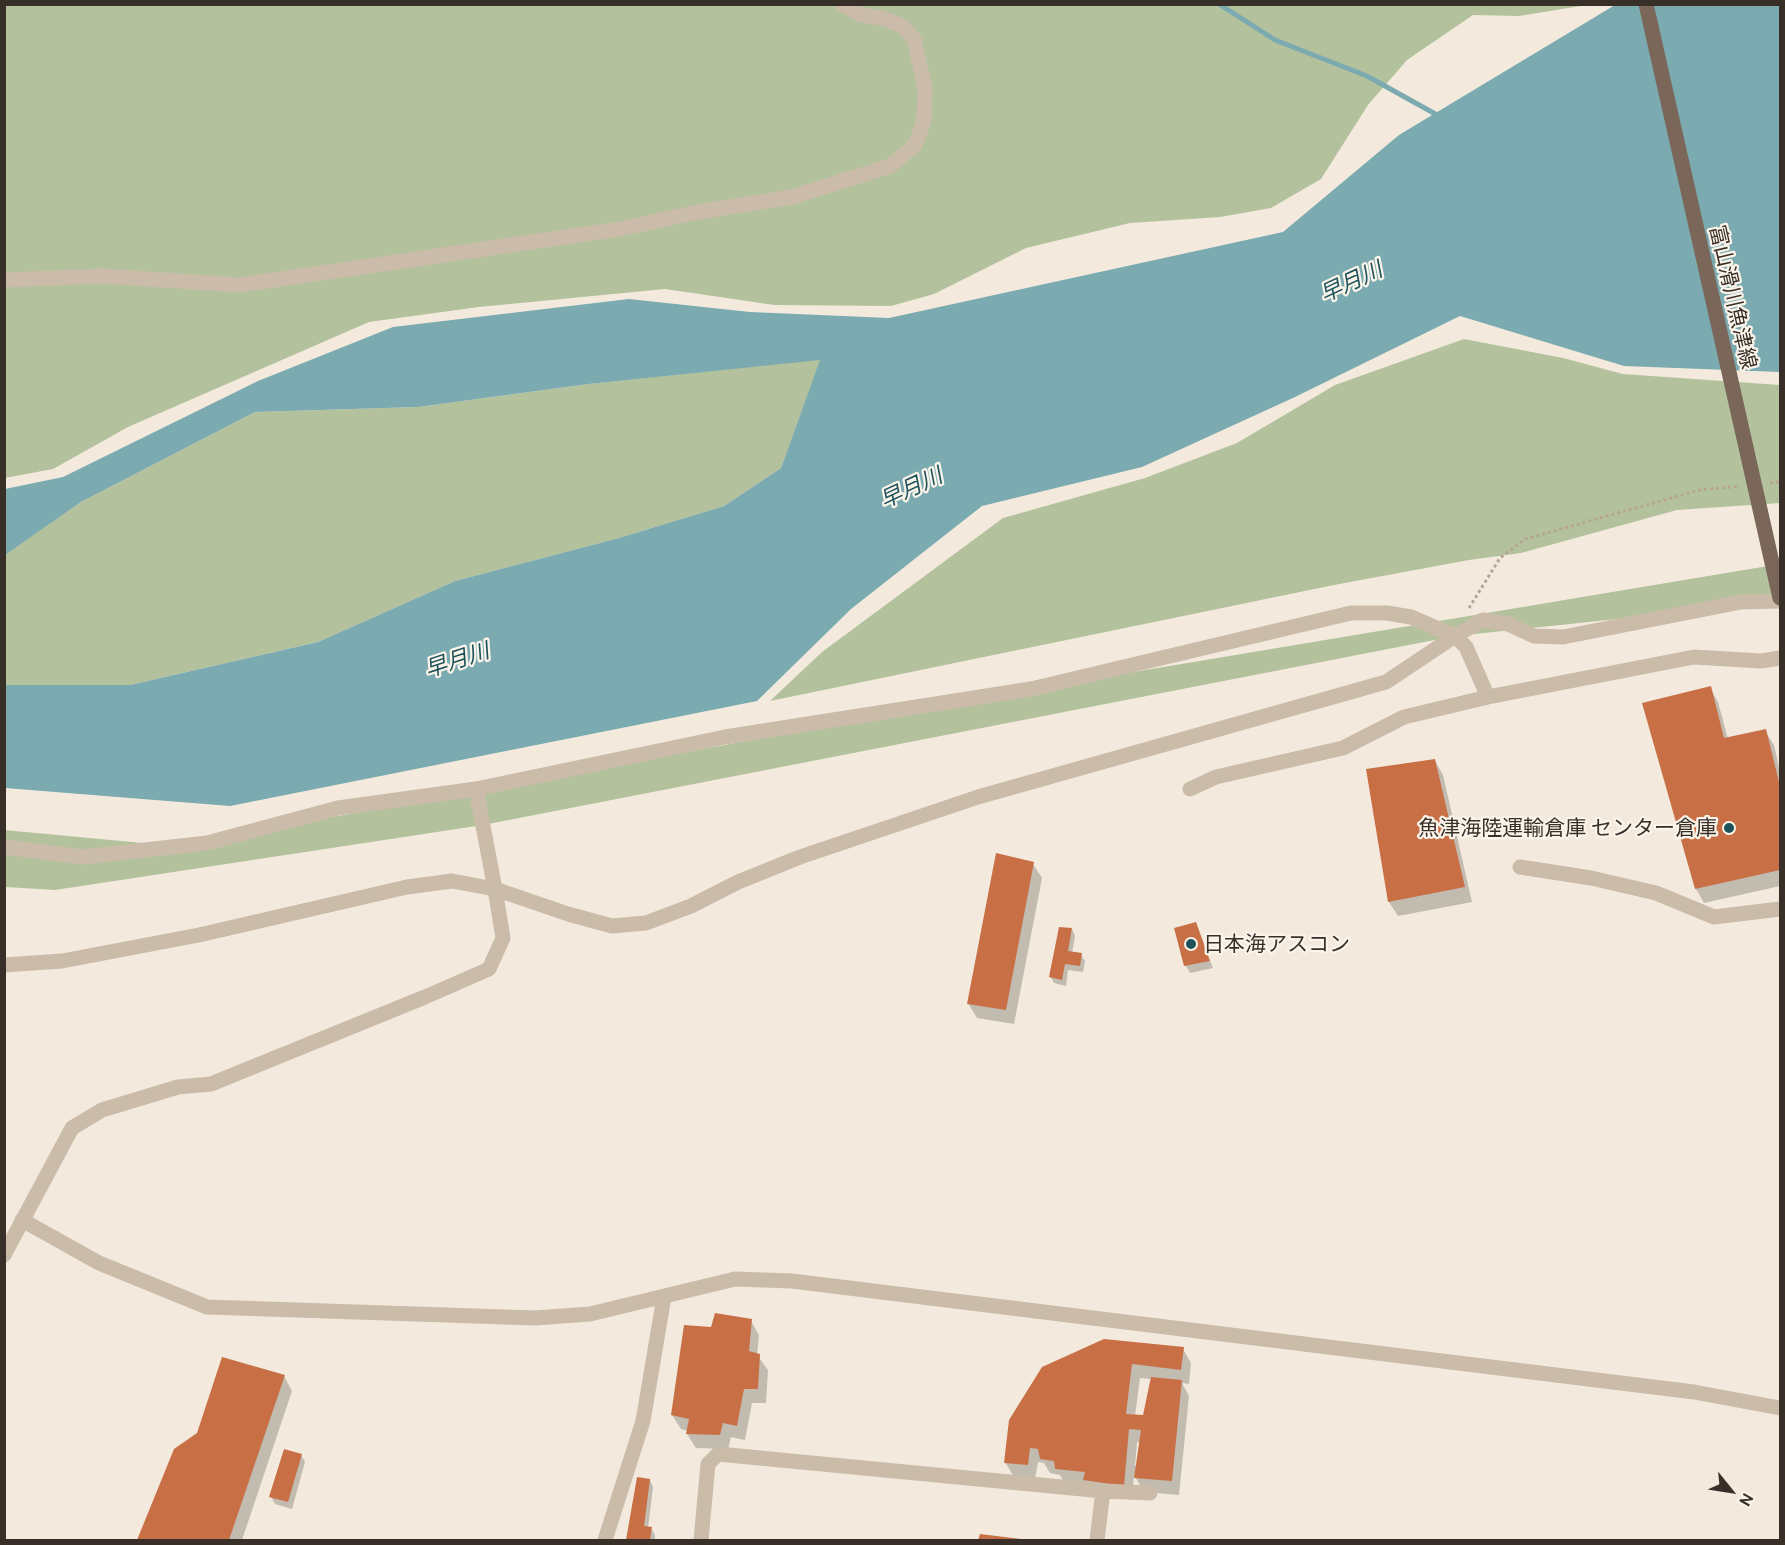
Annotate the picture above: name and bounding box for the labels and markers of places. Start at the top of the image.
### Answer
place label: 魚津海陸運輸倉庫 センター倉庫 [1418,815,1717,841]
marker: 魚津海陸運輸倉庫 センター倉庫 [1722,821,1736,835]
place label: 日本海アスコン [1203,931,1350,957]
marker: 日本海アスコン [1184,937,1198,951]

